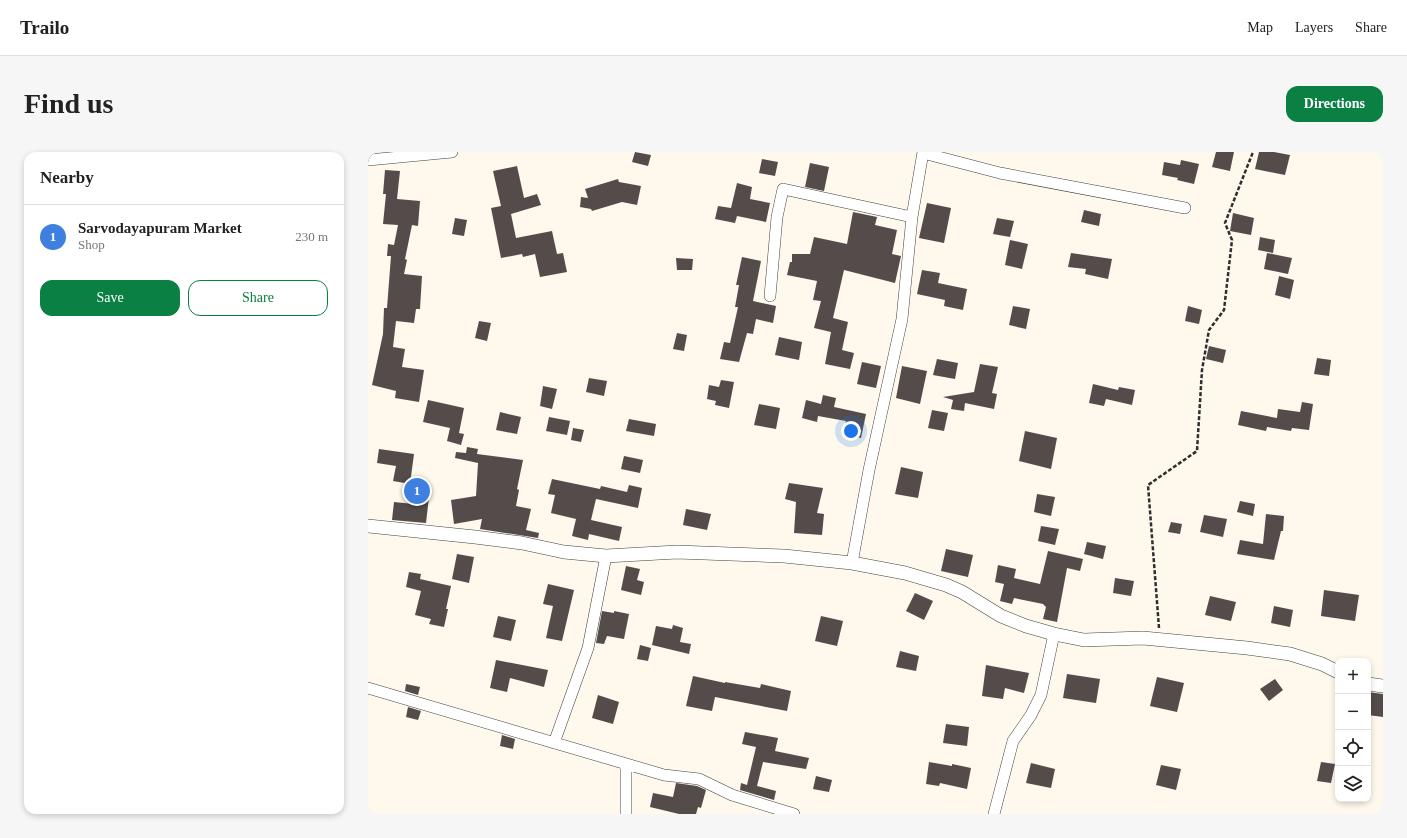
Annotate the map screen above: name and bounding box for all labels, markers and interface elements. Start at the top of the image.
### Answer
text: Trailo [20,17,69,38]
text: Map [1247,20,1273,35]
text: Layers [1295,20,1333,35]
text: Share [1355,20,1387,35]
button: Directions [1286,86,1383,122]
text: Find us [24,88,114,119]
text: Nearby [40,168,94,187]
text: Sarvodayapuram Market [78,220,242,236]
text: 1 [50,229,56,244]
text: 230 m [295,229,328,244]
text: Shop [78,237,105,252]
button: Save [40,280,180,316]
button: Share [188,280,328,316]
your location [841,421,861,441]
pin: 1 [404,476,430,506]
map controls [1335,658,1371,802]
button: + [1335,658,1371,694]
button: − [1335,694,1371,730]
button: locate [1335,730,1371,766]
button: layers [1335,766,1371,802]

